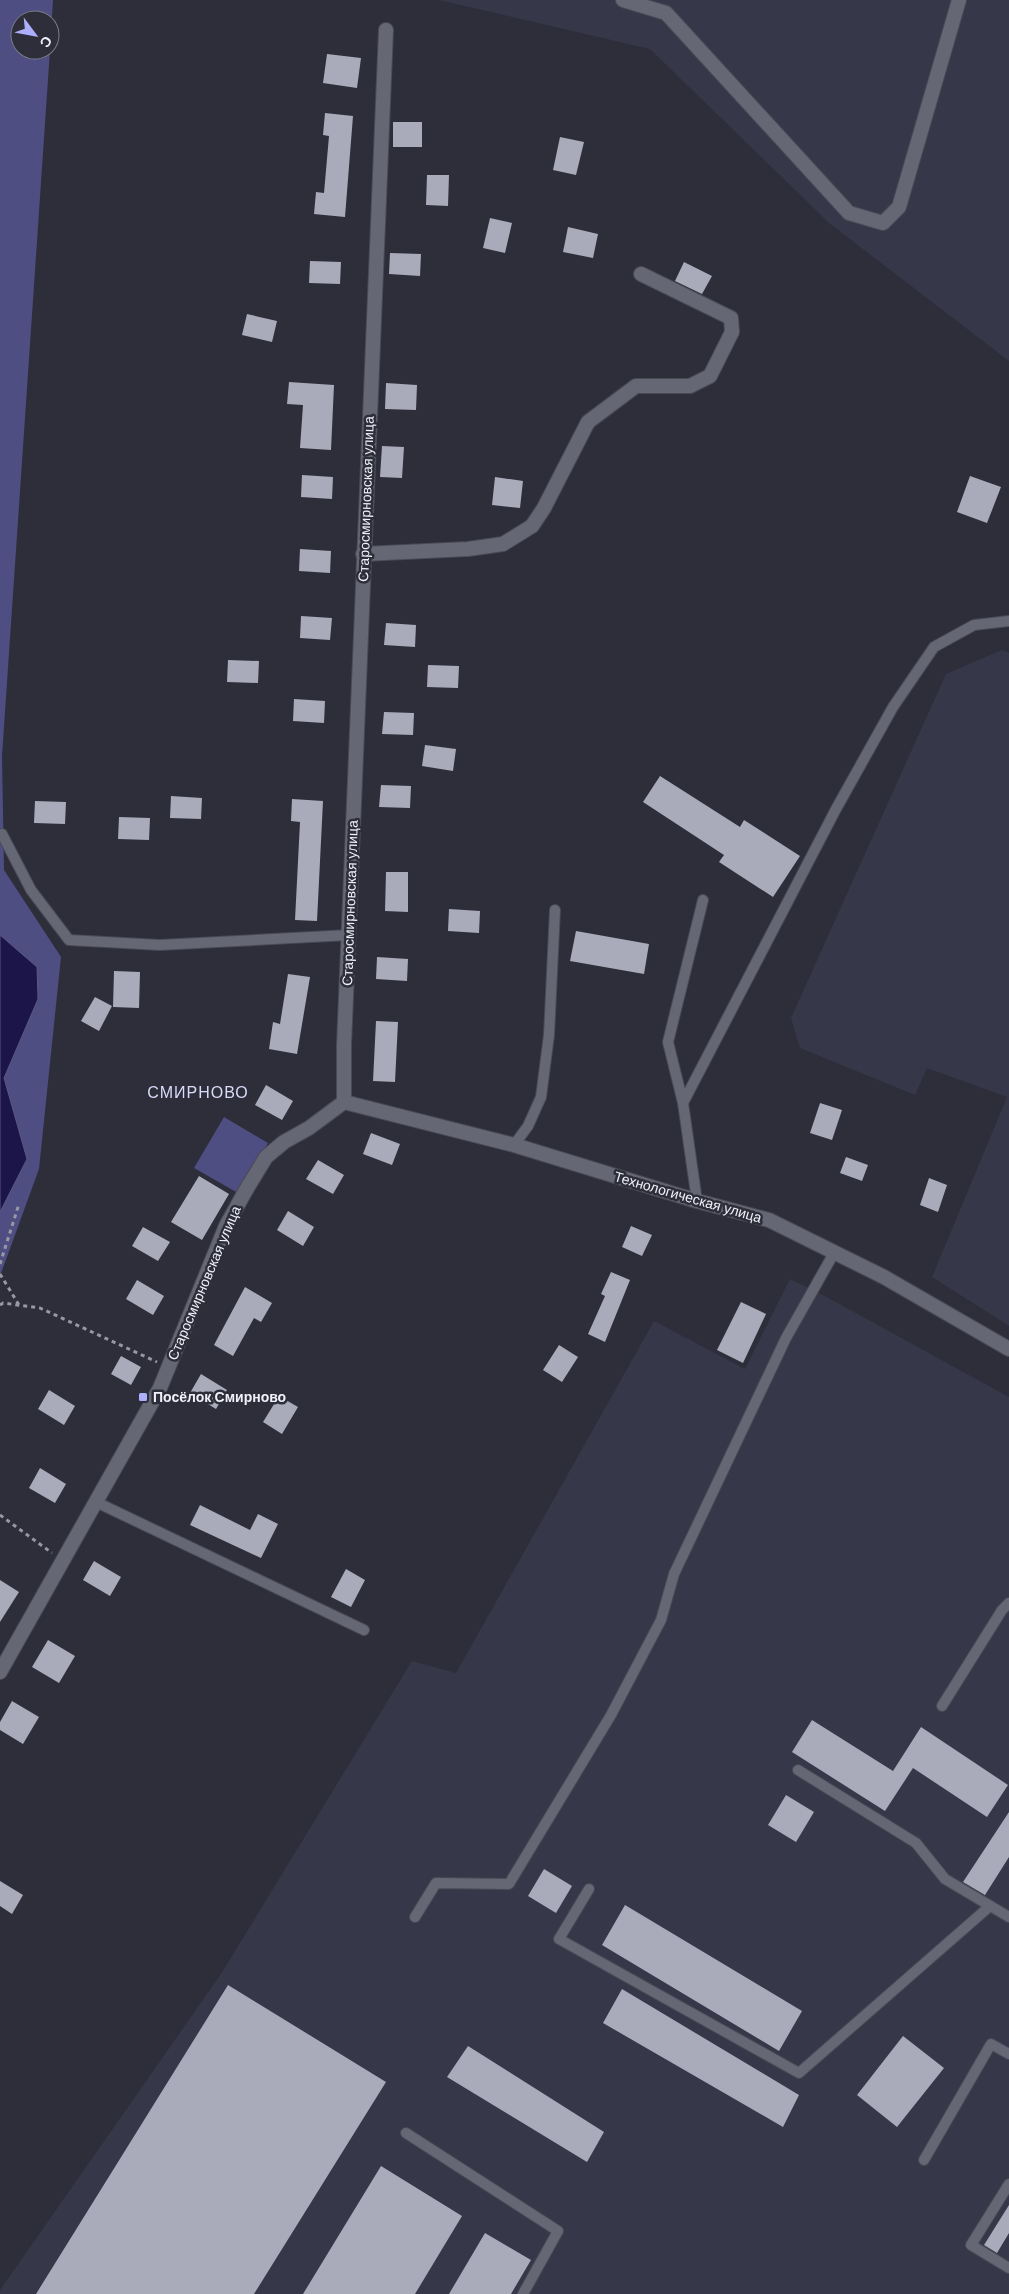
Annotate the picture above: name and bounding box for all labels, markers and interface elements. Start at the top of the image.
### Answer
north arrow [10,10,60,60]
text: С [36,33,56,51]
street label: Старосмирновская улица [354,416,378,582]
street label: Старосмирновская улица [338,820,362,986]
district label: СМИРНОВО [147,1082,249,1103]
street label: Технологическая улица [612,1167,764,1227]
street label: Старосмирновская улица [163,1203,245,1363]
place label: Посёлок Смирново [153,1388,286,1406]
marker: Посёлок Смирново [137,1391,149,1403]

